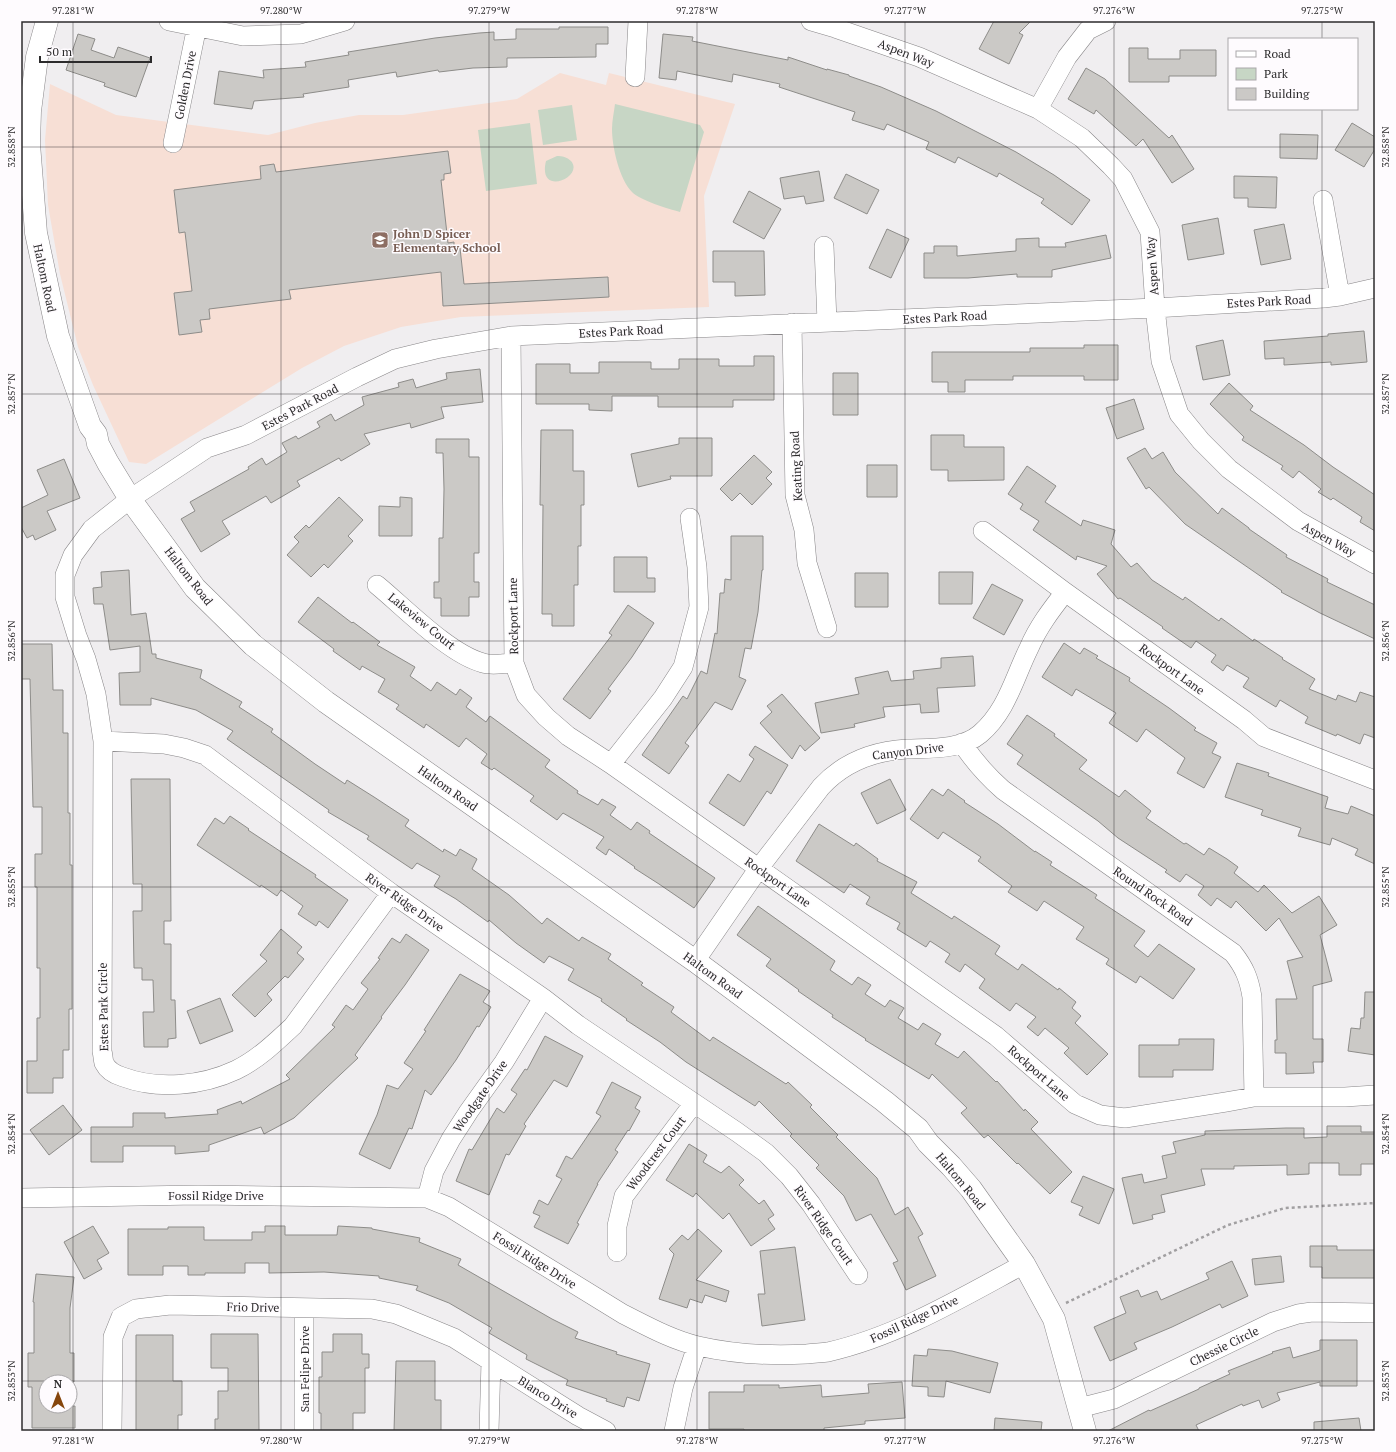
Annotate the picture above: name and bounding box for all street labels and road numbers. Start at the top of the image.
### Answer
street label: Aspen Way [876,35,937,71]
street label: Golden Drive [171,49,199,121]
street label: Aspen Way [1142,235,1162,296]
street label: Haltom Road [30,242,60,314]
street label: Estes Park Road [1226,291,1312,311]
street label: Estes Park Road [902,307,988,327]
street label: Estes Park Road [578,321,664,341]
street label: Estes Park Road [259,380,341,433]
street label: Keating Road [787,430,805,502]
street label: Aspen Way [1300,518,1359,560]
street label: Haltom Road [162,544,217,608]
street label: Rockport Lane [505,577,521,655]
street label: Lakeview Court [385,589,459,653]
street label: Rockport Lane [1136,640,1208,698]
street label: Canyon Drive [871,739,945,763]
street label: Haltom Road [415,762,481,814]
street label: Rockport Lane [742,854,814,910]
street label: Round Rock Road [1111,863,1196,929]
street label: River Ridge Drive [363,869,447,935]
street label: Haltom Road [680,948,746,1002]
street label: Estes Park Circle [95,962,111,1052]
street label: Rockport Lane [1005,1042,1073,1104]
street label: Woodgate Drive [450,1057,510,1135]
street label: Woodcrest Court [623,1112,689,1193]
street label: Haltom Road [933,1150,989,1213]
street label: River Ridge Court [791,1182,857,1268]
street label: Fossil Ridge Drive [168,1188,264,1203]
street label: Fossil Ridge Drive [491,1228,579,1292]
street label: Fossil Ridge Drive [868,1292,960,1346]
street label: Frio Drive [226,1299,280,1315]
street label: Chessie Circle [1187,1323,1261,1369]
street label: San Felipe Drive [297,1326,312,1412]
street label: Blanco Drive [515,1373,581,1421]

